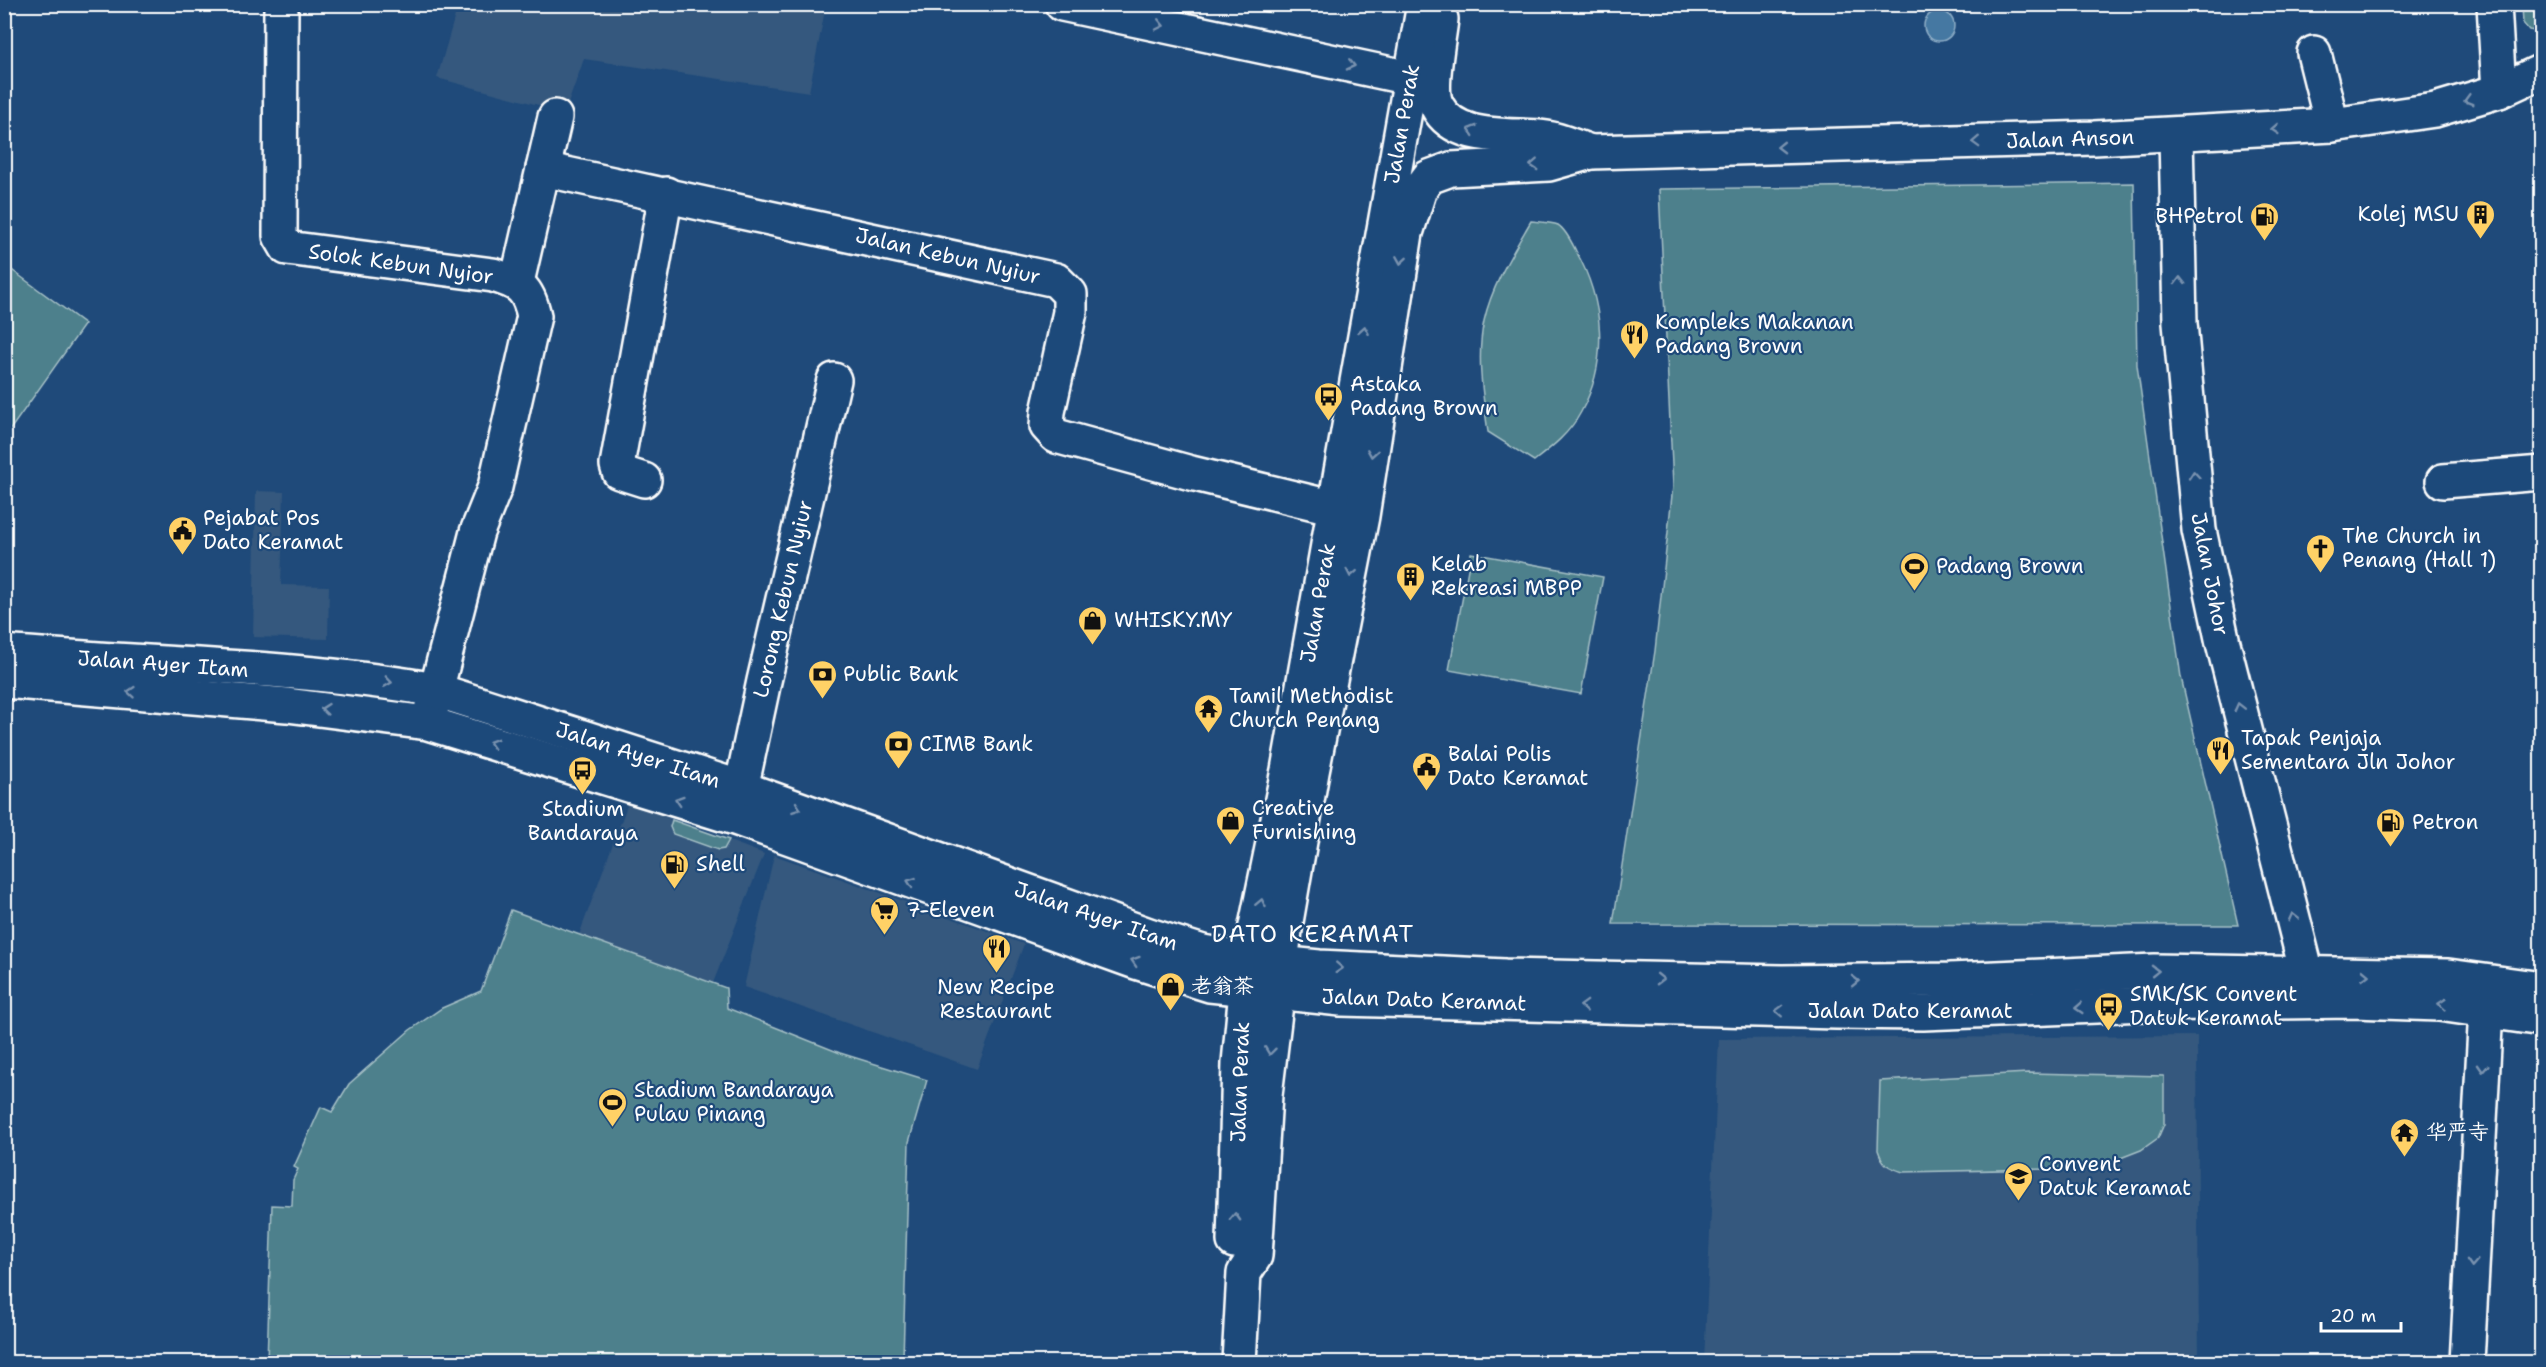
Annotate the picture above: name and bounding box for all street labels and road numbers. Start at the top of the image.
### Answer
street label: Jalan Perak [1378,62,1426,186]
street label: Jalan Anson [2005,123,2135,155]
street label: Jalan Kebun Nyiur [853,221,1043,291]
street label: Solok Kebun Nyior [307,237,495,291]
street label: Lorong Kebun Nyiur [747,497,819,701]
street label: Jalan Johor [2184,510,2236,638]
street label: Jalan Perak [1294,541,1342,665]
street label: Jalan Ayer Itam [76,644,250,684]
street label: Jalan Ayer Itam [552,715,724,795]
street label: Jalan Ayer Itam [1010,875,1182,957]
street label: Jalan Dato Keramat [1321,982,1527,1018]
street label: Jalan Dato Keramat [1807,997,2013,1025]
street label: Jalan Perak [1224,1021,1256,1143]

